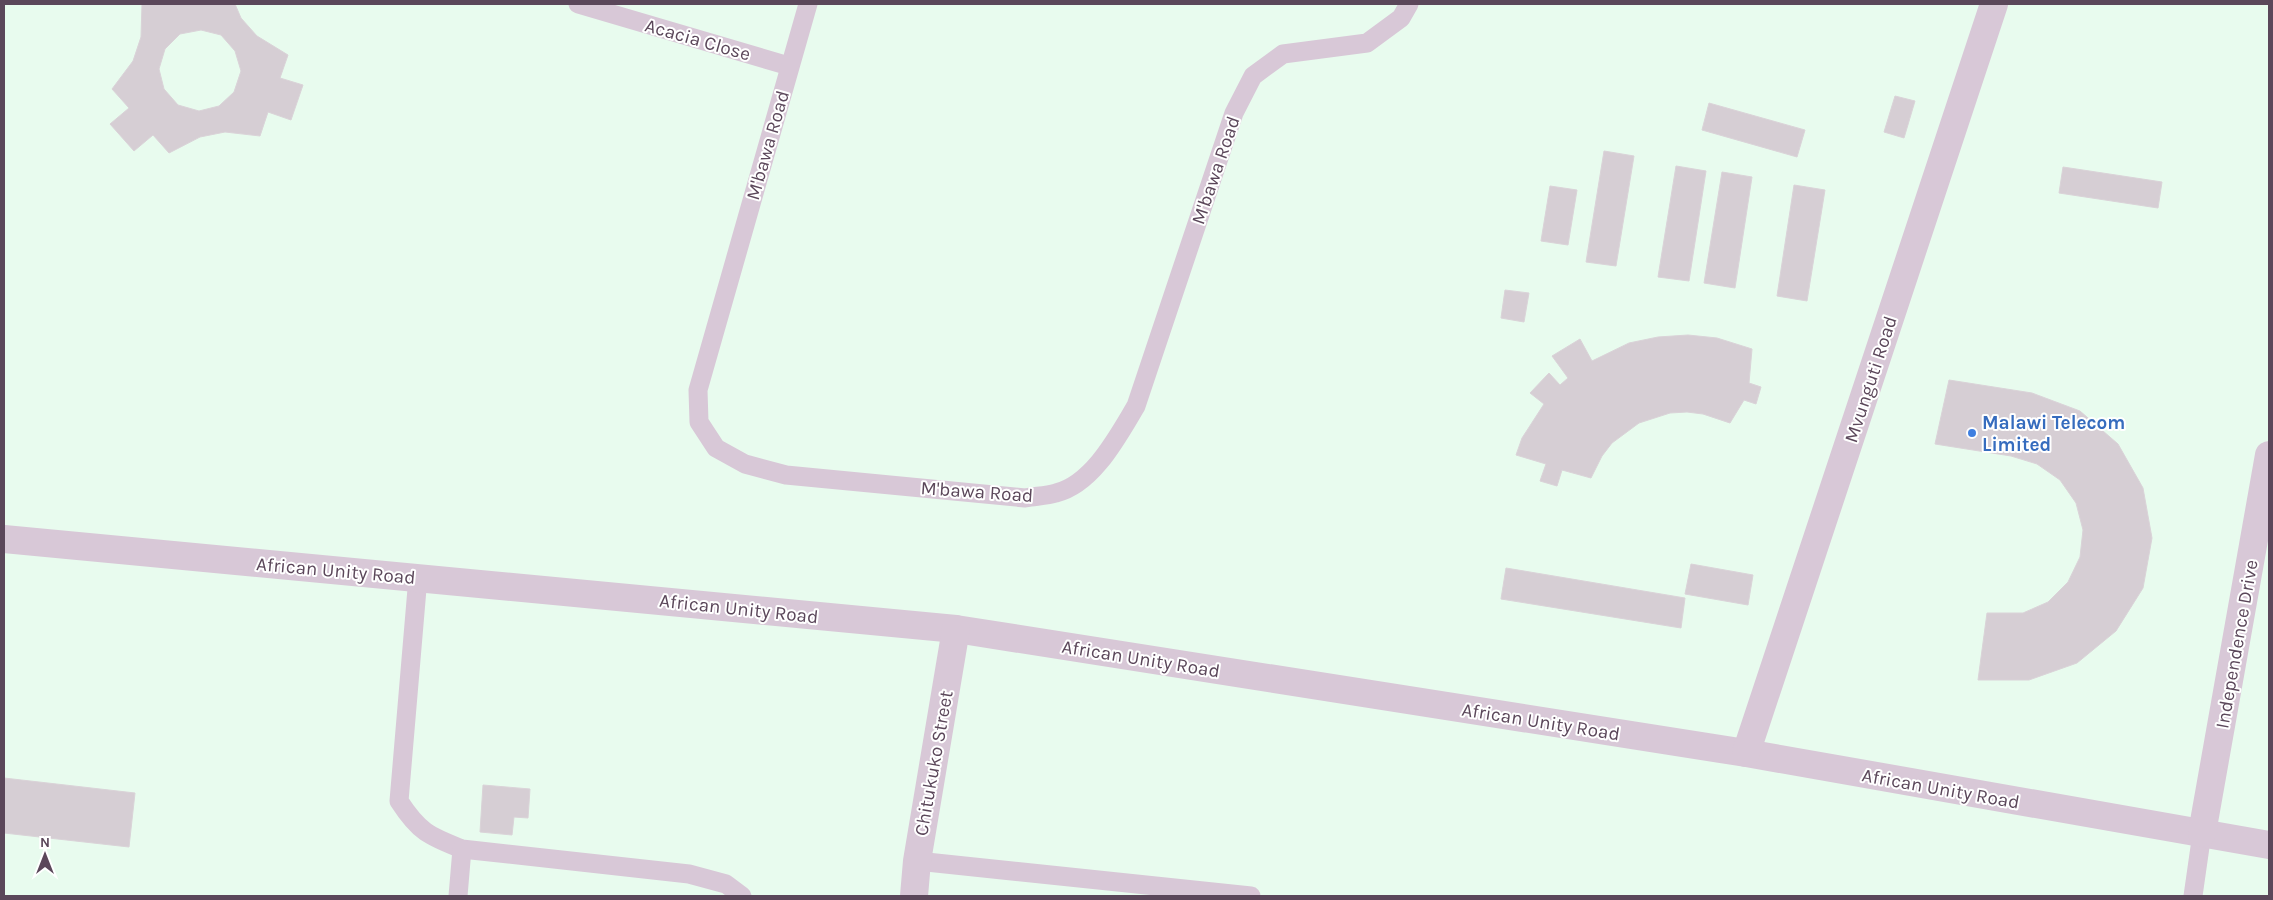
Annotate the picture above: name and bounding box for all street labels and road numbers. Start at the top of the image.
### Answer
street label: Acacia Close [642,14,753,66]
street label: M'bawa Road [742,88,794,203]
street label: M'bawa Road [1187,113,1245,227]
street label: Mvunguti Road [1840,313,1902,445]
street label: M'bawa Road [920,477,1034,507]
street label: African Unity Road [255,553,416,589]
street label: Independence Drive [2211,558,2263,730]
street label: African Unity Road [658,590,819,628]
street label: African Unity Road [1060,636,1221,682]
street label: Chitukuko Street [910,689,958,838]
street label: African Unity Road [1460,699,1621,745]
street label: African Unity Road [1860,764,2021,814]

